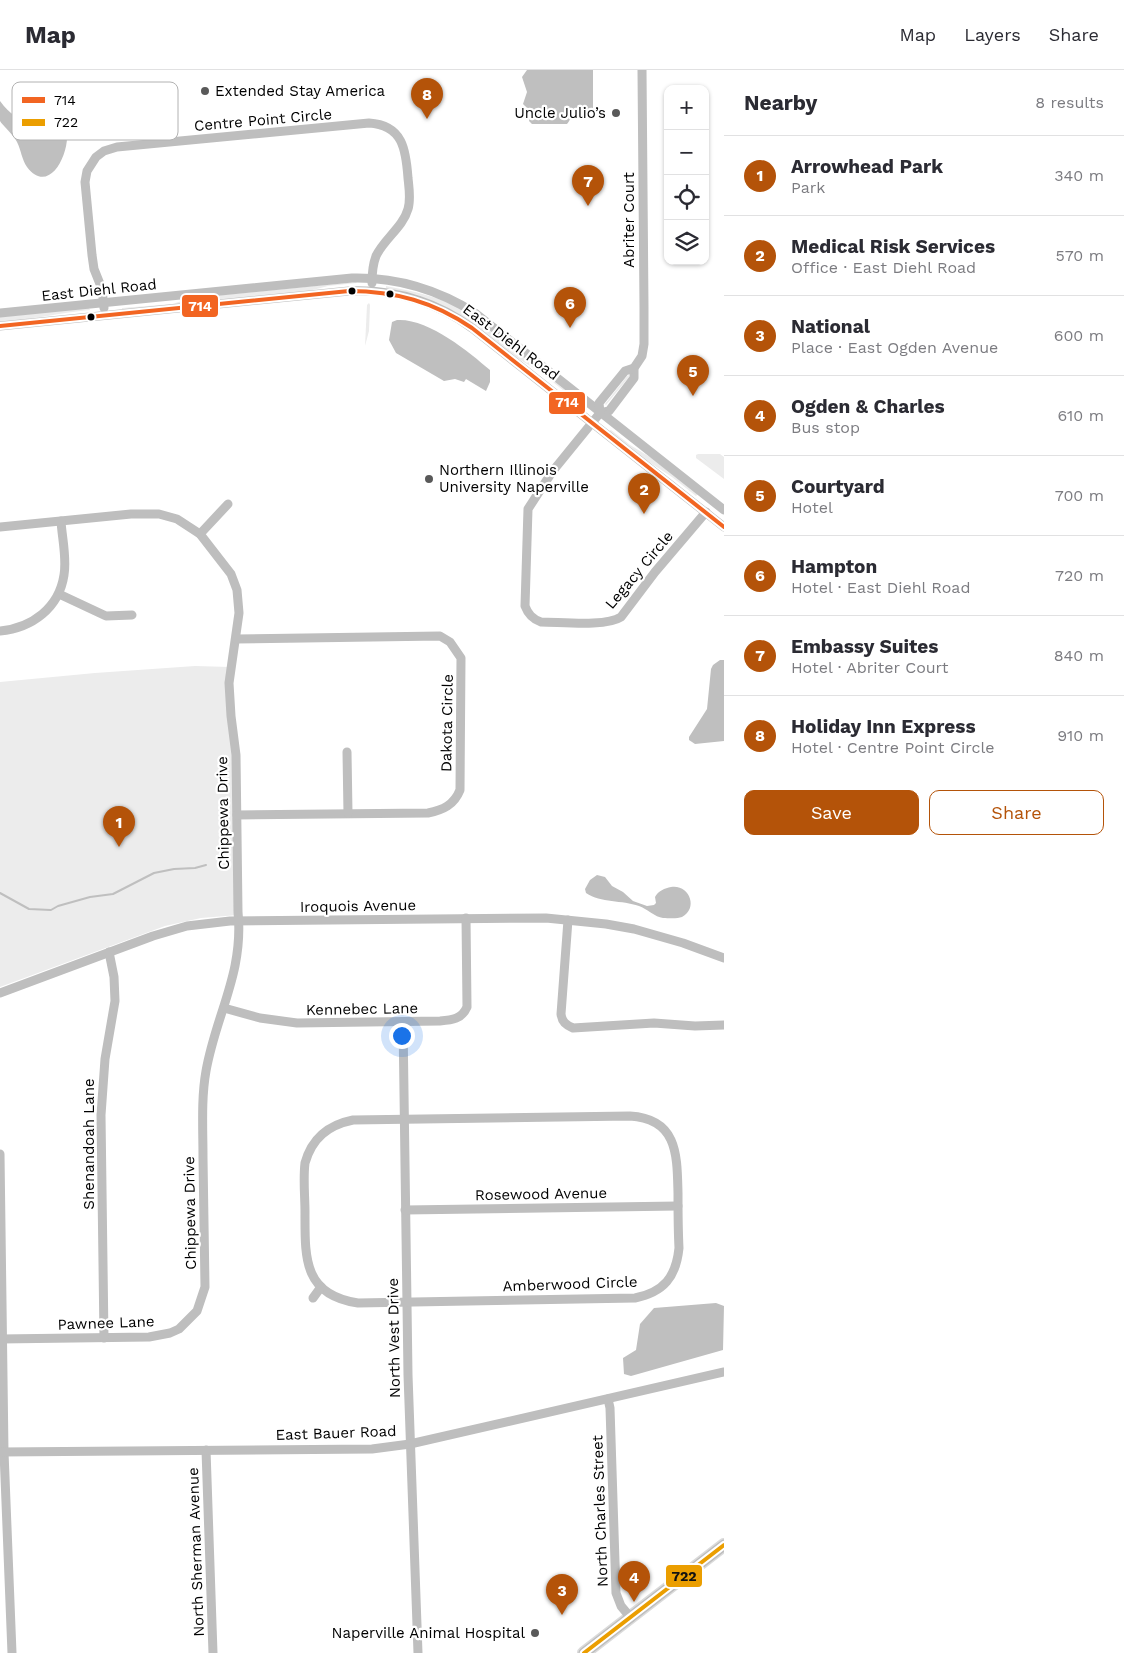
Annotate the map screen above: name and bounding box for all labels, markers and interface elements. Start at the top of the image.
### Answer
text: Map [25,21,76,49]
text: Map [899,24,936,45]
text: Layers [964,24,1021,45]
text: Share [1049,24,1099,45]
pin: 8 [411,78,443,119]
legend [12,82,178,140]
place label: Extended Stay America [215,82,386,100]
marker: Extended Stay America [199,85,211,97]
map controls [664,85,709,265]
button: + [664,85,709,130]
text: Nearby [744,90,817,115]
text: 714 [54,92,76,108]
text: 8 results [1035,93,1104,112]
place label: Uncle Julio’s [514,104,606,122]
street label: Centre Point Circle [193,105,333,135]
marker: Uncle Julio’s [610,107,622,119]
text: 722 [54,114,78,130]
button: − [664,130,709,175]
text: Arrowhead Park [791,155,943,178]
pin: 7 [572,165,604,206]
text: 1 [757,166,763,185]
text: 340 m [1054,166,1104,185]
street label: Abriter Court [620,171,638,268]
button: locate [664,175,709,220]
text: Park [791,178,825,197]
button: layers [664,220,709,265]
text: Medical Risk Services [791,235,995,258]
text: 2 [755,246,765,265]
text: 570 m [1055,246,1104,265]
text: Office · East Diehl Road [791,258,976,277]
street label: East Diehl Road [40,275,158,305]
unlabelled marker [347,286,357,296]
pin: 6 [554,287,586,328]
unlabelled marker [385,289,395,299]
line badge: 714 [181,294,219,318]
text: 714 [188,298,212,314]
street label: East Diehl Road [459,300,563,384]
unlabelled marker [86,312,96,322]
text: National [791,315,870,338]
text: 3 [755,326,765,345]
text: 600 m [1054,326,1104,345]
text: Place · East Ogden Avenue [791,338,998,357]
pin: 5 [677,355,709,396]
line badge: 714 [548,391,586,415]
text: 714 [555,394,579,410]
text: Ogden & Charles [791,395,945,418]
text: 4 [755,406,765,425]
text: 610 m [1057,406,1104,425]
text: Bus stop [791,418,860,437]
place label: Northern Illinois University Naperville [439,461,589,496]
marker: Northern Illinois University Naperville [423,473,435,485]
pin: 2 [628,473,660,514]
text: Courtyard [791,475,885,498]
text: 5 [755,486,765,505]
text: 700 m [1055,486,1104,505]
text: Hotel [791,498,833,517]
street label: Legacy Circle [601,527,677,613]
text: Hampton [791,555,877,578]
text: 6 [755,566,765,585]
text: 720 m [1055,566,1104,585]
text: Hotel · East Diehl Road [791,578,970,597]
text: Embassy Suites [791,635,938,658]
text: 7 [755,646,765,665]
text: 840 m [1054,646,1104,665]
text: Hotel · Abriter Court [791,658,948,677]
street label: Dakota Circle [437,674,457,772]
text: Holiday Inn Express [791,715,976,738]
text: 8 [755,726,765,745]
text: 910 m [1057,726,1104,745]
text: Hotel · Centre Point Circle [791,738,995,757]
street label: Chippewa Drive [213,756,233,870]
button: Save [744,790,919,835]
button: Share [929,790,1104,835]
pin: 1 [103,806,135,847]
street label: Iroquois Avenue [300,896,416,916]
street label: Kennebec Lane [306,999,418,1019]
your location [389,1023,415,1049]
street label: Shenandoah Lane [80,1078,98,1210]
street label: Chippewa Drive [180,1156,200,1270]
street label: Rosewood Avenue [475,1184,607,1204]
street label: Amberwood Circle [502,1273,638,1295]
street label: North Vest Drive [384,1278,404,1398]
street label: Pawnee Lane [57,1312,155,1334]
street label: East Bauer Road [275,1422,397,1444]
street label: North Charles Street [588,1434,612,1587]
street label: North Sherman Avenue [184,1467,208,1637]
pin: 4 [618,1561,650,1602]
line badge: 722 [665,1564,703,1588]
text: 722 [671,1568,697,1584]
pin: 3 [546,1574,578,1615]
place label: Naperville Animal Hospital [332,1624,525,1642]
marker: Naperville Animal Hospital [529,1627,541,1639]

